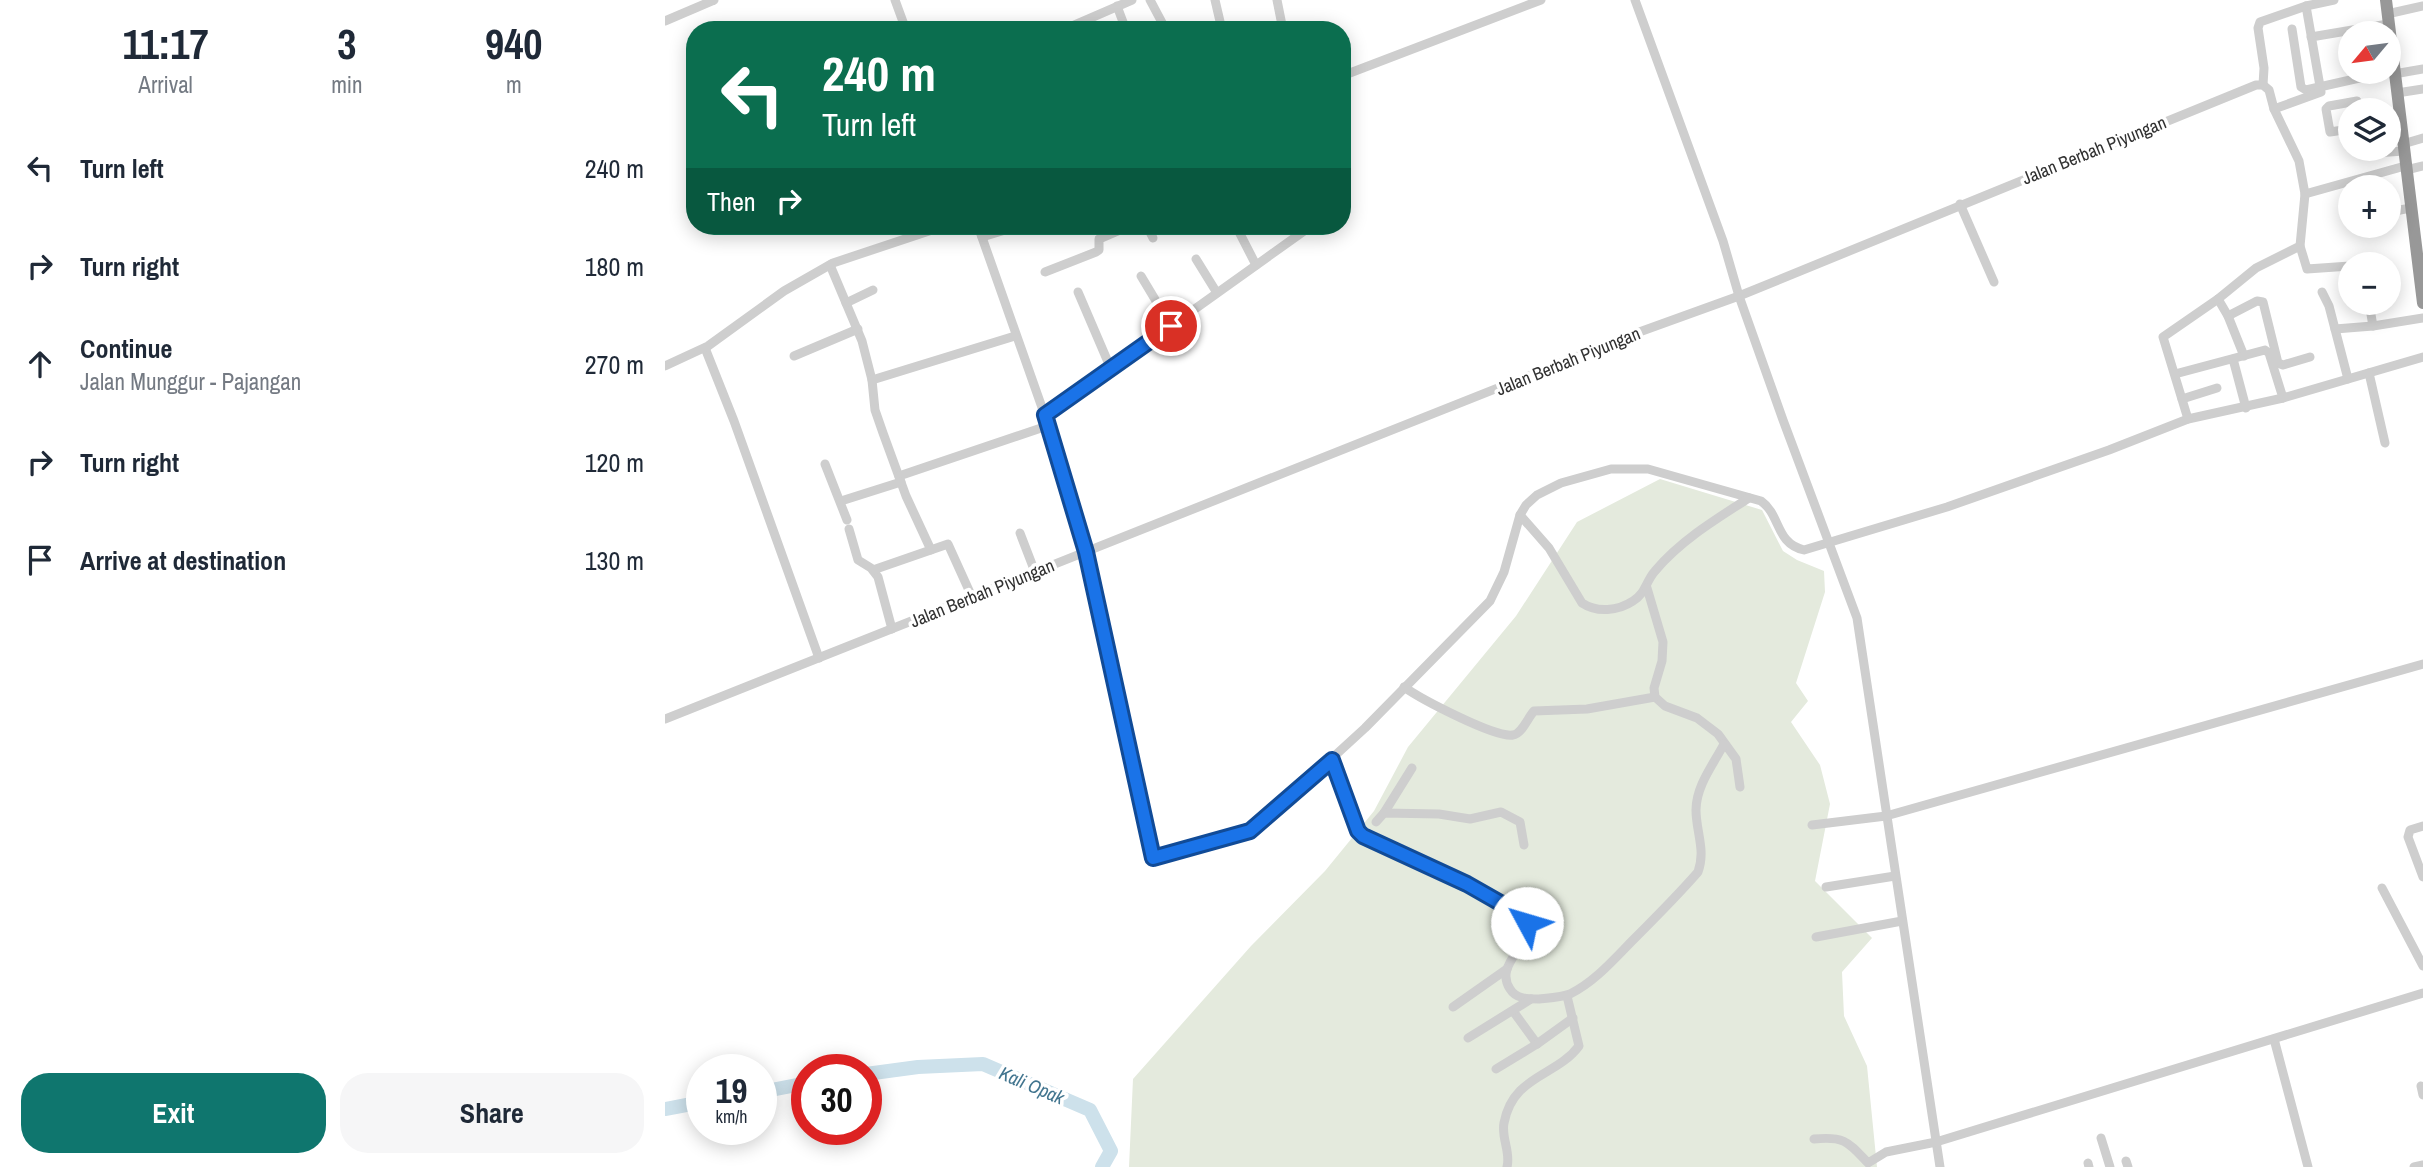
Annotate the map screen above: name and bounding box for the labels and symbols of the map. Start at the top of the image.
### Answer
north arrow [2338,21,2401,84]
street label: Jalan Berbah Piyungan [2018,110,2170,190]
pin [1141,296,1201,356]
street label: Jalan Berbah Piyungan [1492,321,1644,401]
street label: Jalan Berbah Piyungan [906,553,1058,633]
position arrow [1490,886,1564,960]
speed limit sign: 30 [791,1054,882,1145]
water label: Kali Opak [995,1060,1070,1111]

